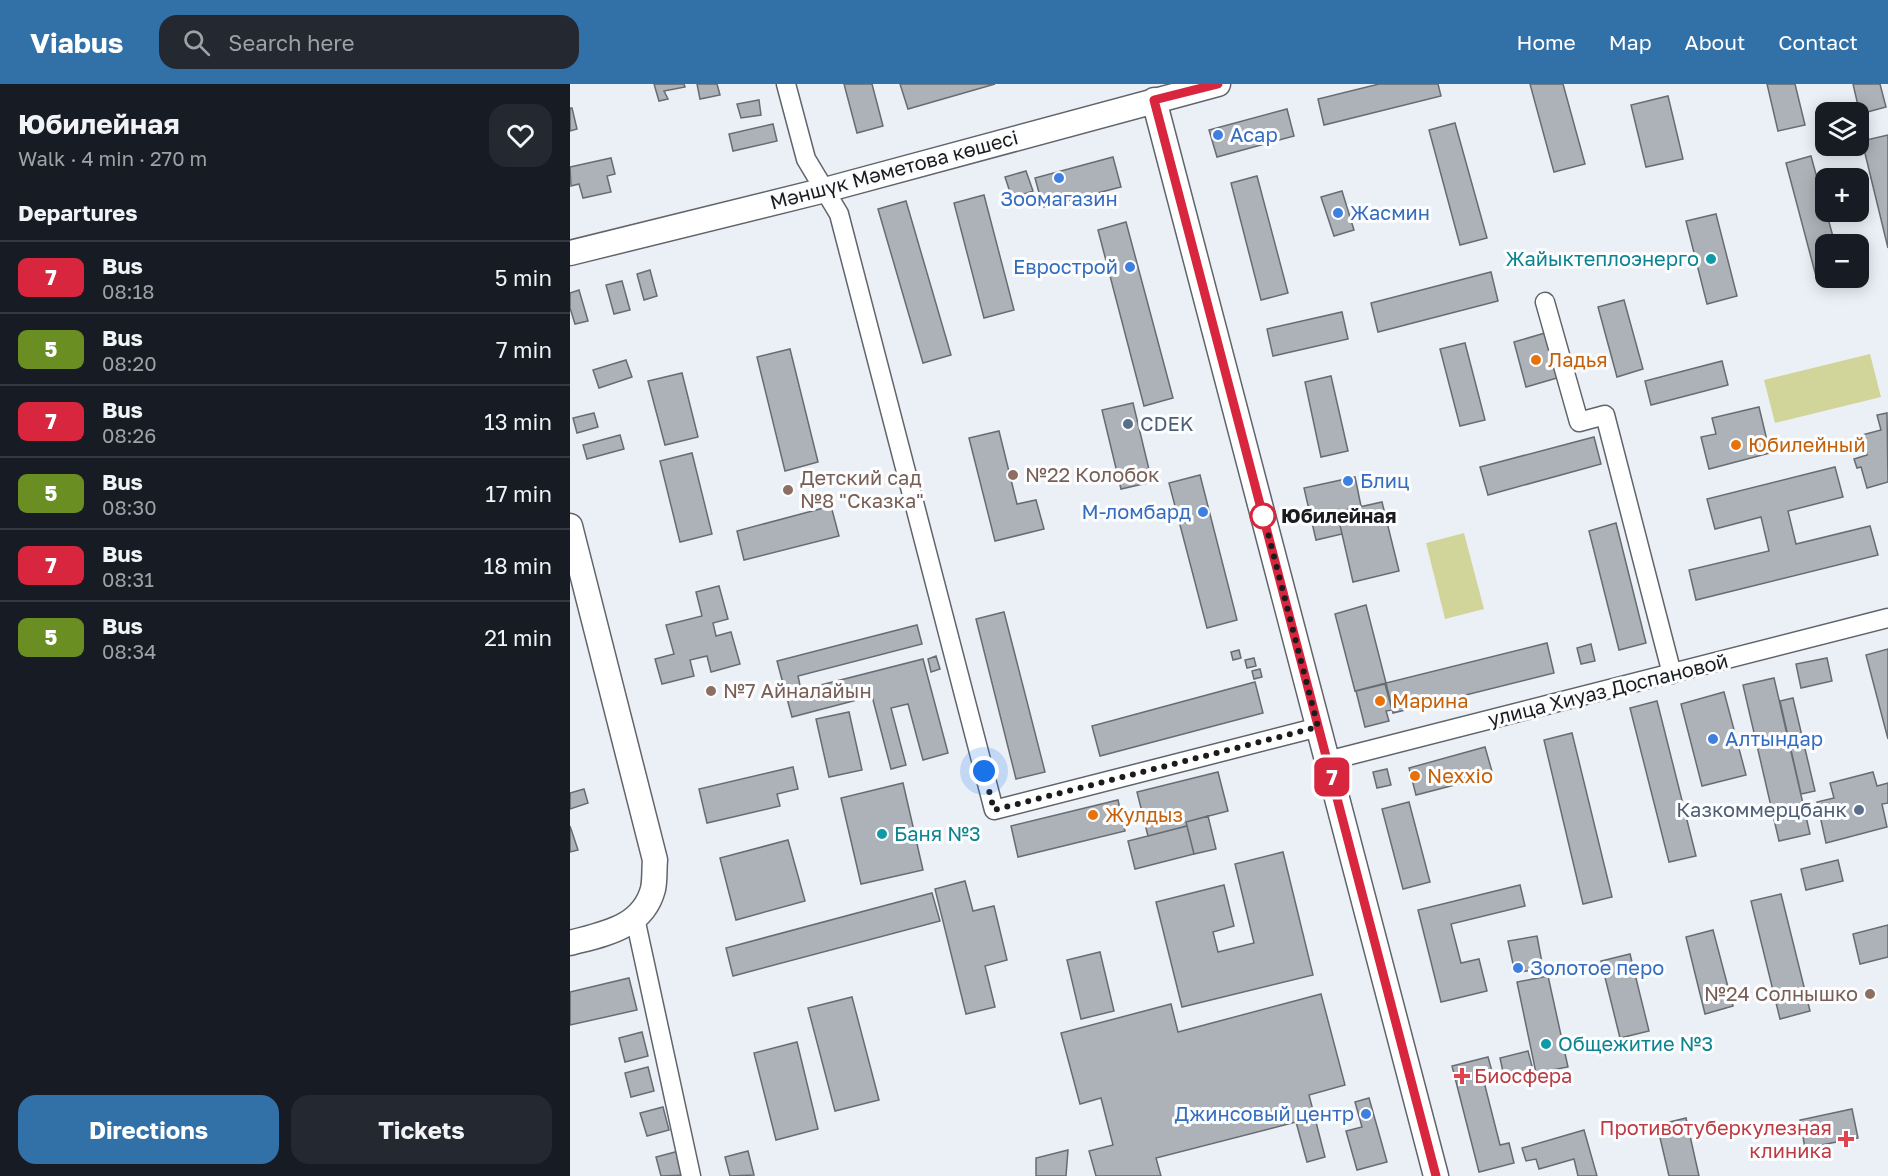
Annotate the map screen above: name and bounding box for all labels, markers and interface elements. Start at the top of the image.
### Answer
search box [159,15,579,69]
text: Viabus [30,26,123,59]
icon: search [180,26,213,59]
text: Search here [228,29,354,56]
text: Home [1516,29,1576,55]
text: Map [1609,29,1652,55]
text: About [1685,29,1745,55]
text: Contact [1778,29,1858,55]
map controls [1815,102,1869,288]
button: layers [1815,102,1869,156]
button: heart [489,104,552,167]
text: Юбилейная [18,107,180,140]
place label: Асар [1230,122,1278,146]
street label: Мәншүк Мәметова көшесі [767,124,1021,215]
marker: Асар [1211,128,1225,142]
text: Walk · 4 min · 270 m [18,146,207,170]
button: + [1815,168,1869,222]
marker: Зоомагазин [1052,171,1066,185]
place label: Зоомагазин [1000,186,1118,210]
text: Departures [18,199,137,226]
place label: Жасмин [1350,200,1430,224]
marker: Жасмин [1331,206,1345,220]
button: − [1815,234,1869,288]
place label: Жайыктеплоэнерго [1506,246,1699,270]
text: Bus [102,252,143,279]
marker: Жайыктеплоэнерго [1704,252,1718,266]
place label: Еврострой [1013,254,1118,278]
marker: Еврострой [1123,260,1137,274]
text: 7 [45,264,57,290]
text: 5 min [495,264,552,291]
text: 08:18 [102,279,155,303]
text: Bus [102,324,143,351]
text: 5 [45,336,57,362]
text: 7 min [496,336,552,363]
place label: Ладья [1548,347,1608,371]
text: 08:20 [102,351,157,375]
marker: Ладья [1529,353,1543,367]
text: Bus [102,396,143,423]
text: 7 [45,408,57,434]
text: 13 min [484,408,552,435]
place label: CDEK [1140,411,1194,435]
marker: CDEK [1121,417,1135,431]
text: 08:26 [102,423,156,447]
place label: Юбилейный [1748,432,1866,456]
marker: Юбилейный [1729,438,1743,452]
place label: №22 Колобок [1025,462,1160,486]
place label: Детский сад №8 "Сказка" [800,465,924,512]
text: Bus [102,468,143,495]
marker: №22 Колобок [1006,468,1020,482]
place label: Блиц [1360,468,1409,492]
marker: Блиц [1341,474,1355,488]
text: 5 [45,480,57,506]
text: 17 min [485,480,552,507]
marker: Детский сад №8 "Сказка" [781,483,795,497]
text: 08:30 [102,495,157,519]
place label: М-ломбард [1082,499,1191,523]
marker: Юбилейная [1250,503,1276,529]
place label: Юбилейная [1281,503,1396,527]
marker: М-ломбард [1196,505,1210,519]
text: Bus [102,540,143,567]
text: 7 [45,552,57,578]
text: 18 min [484,552,552,579]
text: 08:31 [102,567,154,591]
text: Bus [102,612,143,639]
text: 5 [45,624,57,650]
text: 21 min [484,624,552,651]
text: 08:34 [102,639,157,663]
street label: улица Хиуаз Доспановой [1485,648,1730,731]
place label: №7 Айналайын [723,678,872,702]
marker: №7 Айналайын [704,684,718,698]
place label: Марина [1392,688,1469,712]
marker: Марина [1373,694,1387,708]
place label: Алтындар [1725,726,1823,750]
marker: Алтындар [1706,732,1720,746]
your location [969,756,999,786]
line badge: 7 [1312,758,1352,796]
place label: Nexxio [1427,763,1493,787]
text: 7 [1326,764,1338,790]
marker: Nexxio [1408,769,1422,783]
place label: Казкоммерцбанк [1676,797,1847,821]
place label: Жулдыз [1105,802,1183,826]
marker: Казкоммерцбанк [1852,803,1866,817]
marker: Жулдыз [1086,808,1100,822]
place label: Баня №3 [894,821,981,845]
marker: Баня №3 [875,827,889,841]
place label: Золотое перо [1530,955,1664,979]
marker: Золотое перо [1511,961,1525,975]
place label: №24 Солнышко [1704,981,1858,1005]
marker: №24 Солнышко [1863,987,1877,1001]
place label: Общежитие №3 [1558,1031,1713,1055]
marker: Общежитие №3 [1539,1037,1553,1051]
place label: Биосфера [1474,1063,1572,1087]
marker: Биосфера [1455,1069,1469,1083]
button: Directions [18,1095,279,1164]
button: Tickets [291,1095,552,1164]
place label: Джинсовый центр [1175,1101,1354,1125]
marker: Джинсовый центр [1359,1107,1373,1121]
place label: Противотуберкулезная клиника [1599,1115,1832,1162]
marker: Противотуберкулезная клиника [1837,1130,1855,1148]

